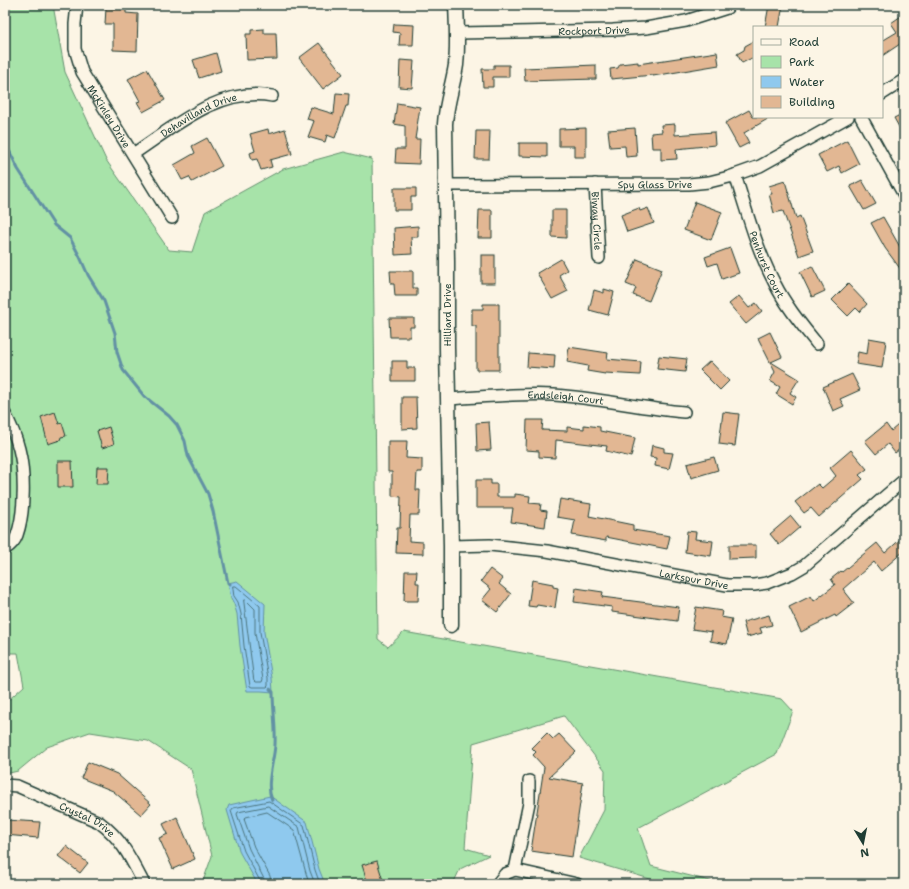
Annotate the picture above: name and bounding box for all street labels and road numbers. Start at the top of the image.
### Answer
street label: Rockport Drive [558,23,630,38]
street label: McKinley Drive [84,82,133,151]
street label: Dehavilland Drive [158,91,239,140]
street label: Spy Glass Drive [618,178,693,191]
street label: Biway Circle [588,191,605,251]
street label: Penhurst Court [746,229,787,301]
street label: Hilliard Drive [441,283,454,347]
street label: Endsleigh Court [527,388,605,408]
street label: Larkspur Drive [658,566,730,592]
street label: Crystal Drive [57,799,118,840]

